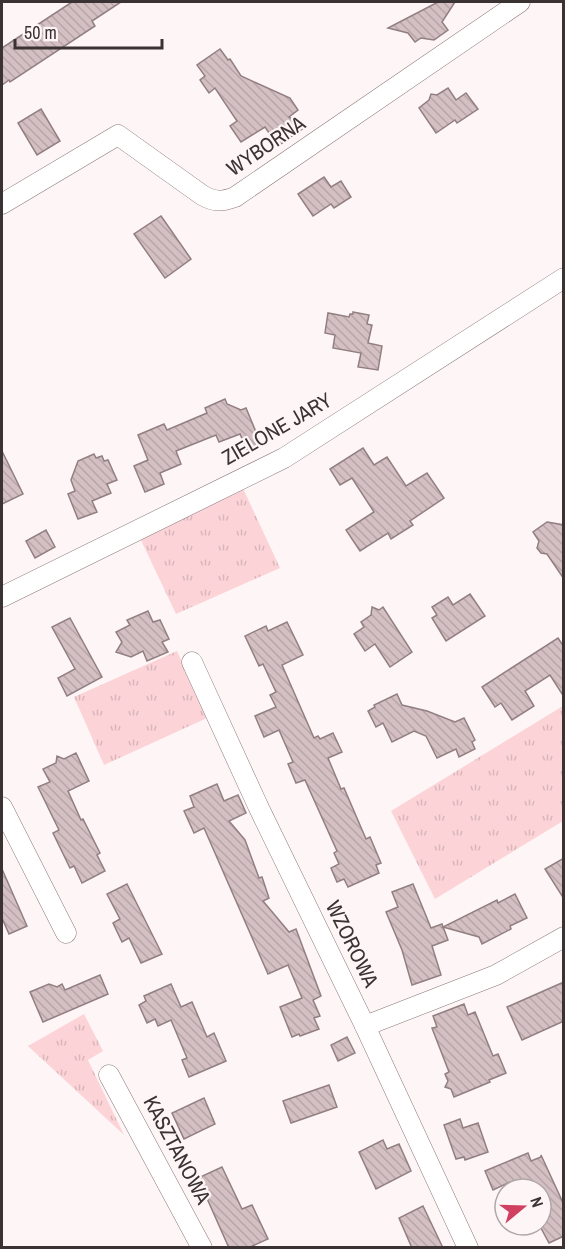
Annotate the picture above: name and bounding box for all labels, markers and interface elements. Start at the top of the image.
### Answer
scale bar [15,12,162,50]
text: 50 m [24,20,57,45]
street label: WYBORNA [221,108,311,182]
street label: ZIELONE JARY [217,385,337,472]
street label: WZOROWA [319,896,386,992]
street label: KASZTANOWA [137,1091,218,1209]
north arrow [493,1177,553,1237]
text: N [525,1194,549,1210]

